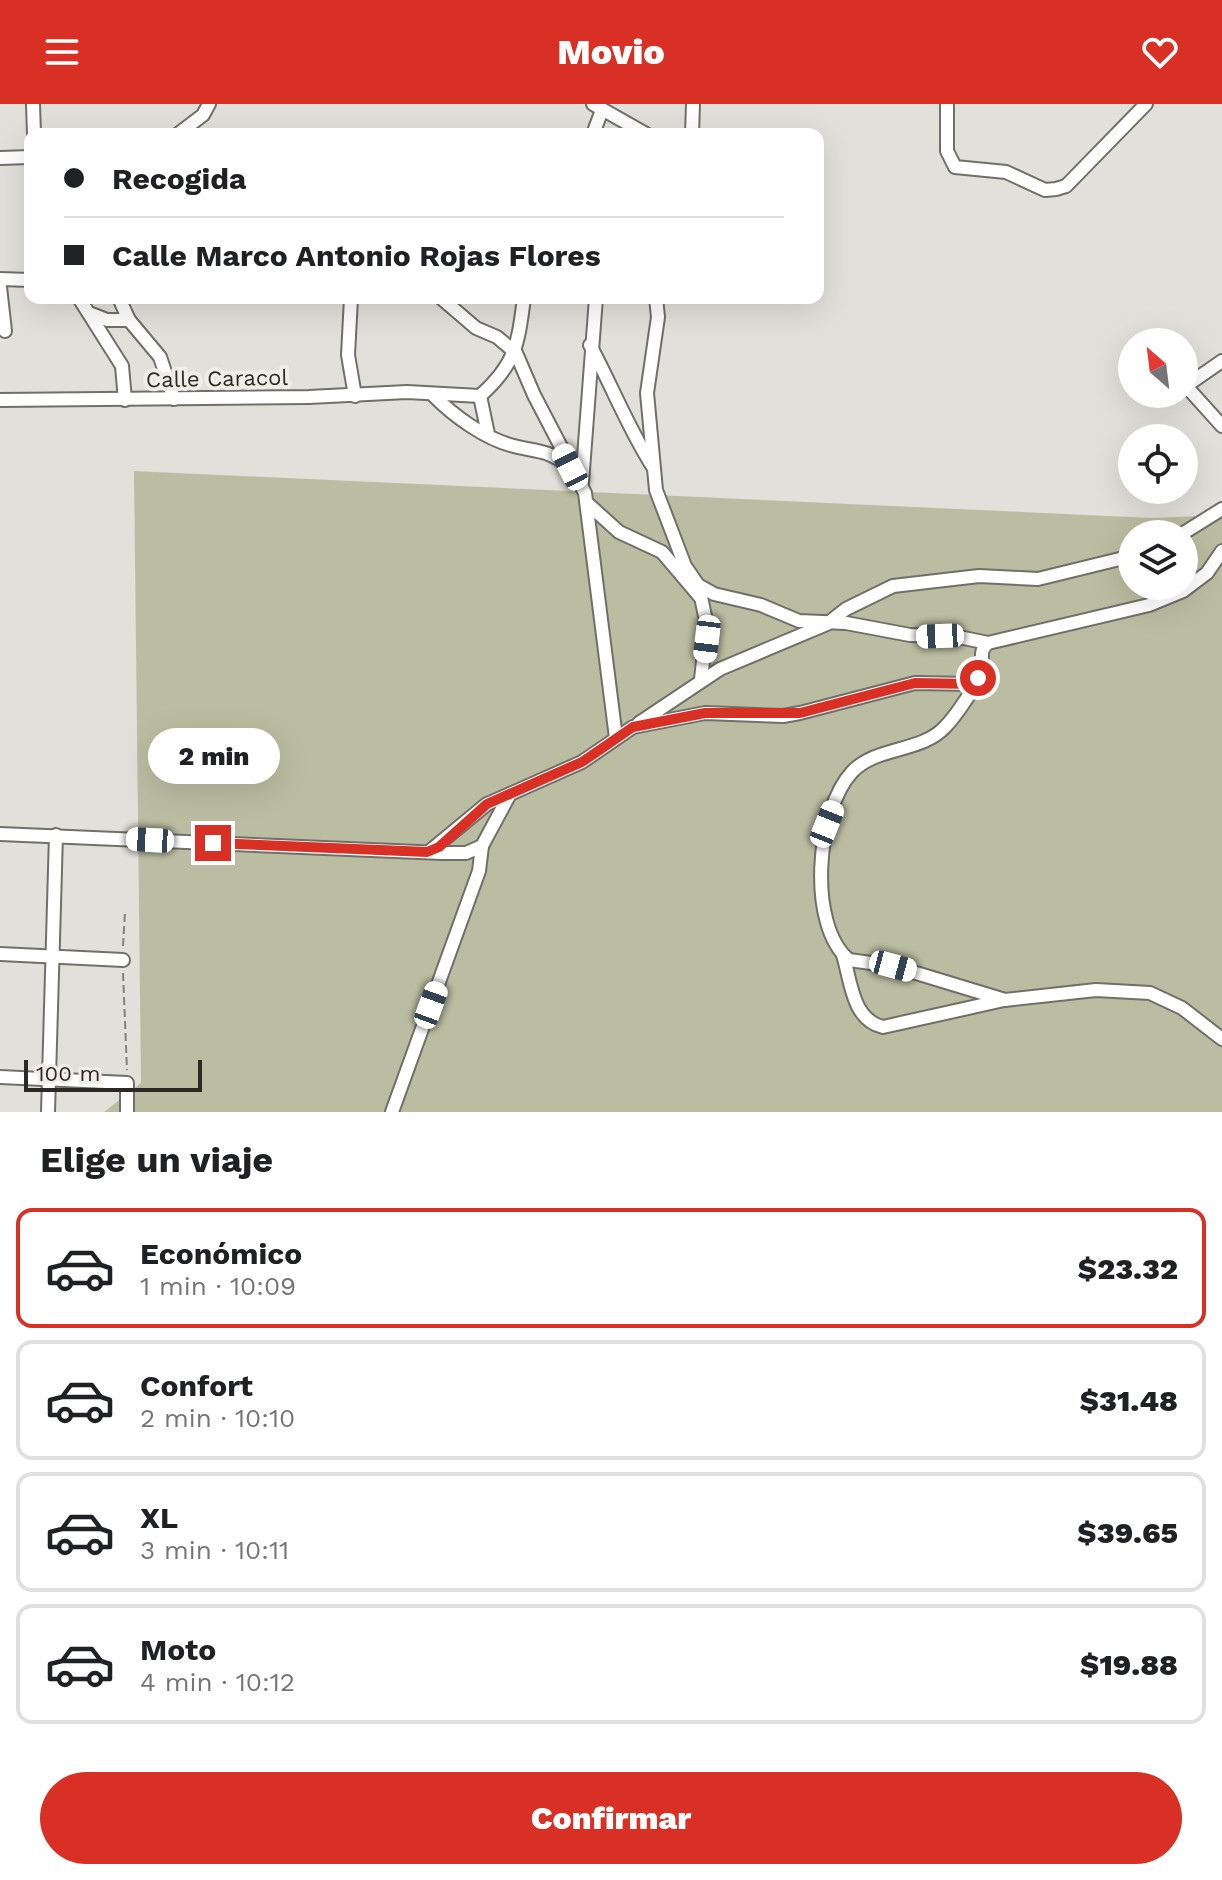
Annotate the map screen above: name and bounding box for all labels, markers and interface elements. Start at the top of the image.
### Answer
icon: menu [40,30,84,74]
icon: heart [1138,30,1182,74]
text: Movio [557,31,665,73]
text: Recogida [112,161,246,196]
text: Calle Marco Antonio Rojas Flores [112,238,601,273]
north arrow [1118,328,1198,408]
map controls [1118,328,1198,600]
street label: Calle Caracol [146,365,289,392]
button: locate [1118,424,1198,504]
car [548,440,592,494]
button: layers [1118,520,1198,600]
car [692,614,722,664]
car [916,623,964,649]
route start [960,660,996,696]
callout: 2 min [147,727,279,783]
text: 2 min [179,741,249,771]
car [807,797,847,851]
route end [195,825,231,861]
car [125,827,175,853]
car [867,948,919,984]
car [412,978,450,1032]
scale bar [24,1056,202,1092]
text: 100 m [36,1061,100,1086]
text: Elige un viaje [40,1139,273,1181]
icon: car [44,1232,116,1304]
text: Económico [140,1236,302,1271]
text: $23.32 [1078,1251,1178,1286]
text: 1 min · 10:09 [140,1271,296,1301]
icon: car [44,1364,116,1436]
text: Confort [140,1368,253,1403]
text: $31.48 [1080,1383,1178,1418]
text: 2 min · 10:10 [140,1403,295,1433]
icon: car [44,1496,116,1568]
text: XL [140,1500,178,1535]
text: $39.65 [1077,1515,1178,1550]
text: 3 min · 10:11 [140,1535,289,1565]
icon: car [44,1628,116,1700]
text: Moto [140,1632,216,1667]
text: $19.88 [1080,1647,1178,1682]
text: 4 min · 10:12 [140,1667,295,1697]
button: Confirmar [40,1772,1182,1864]

